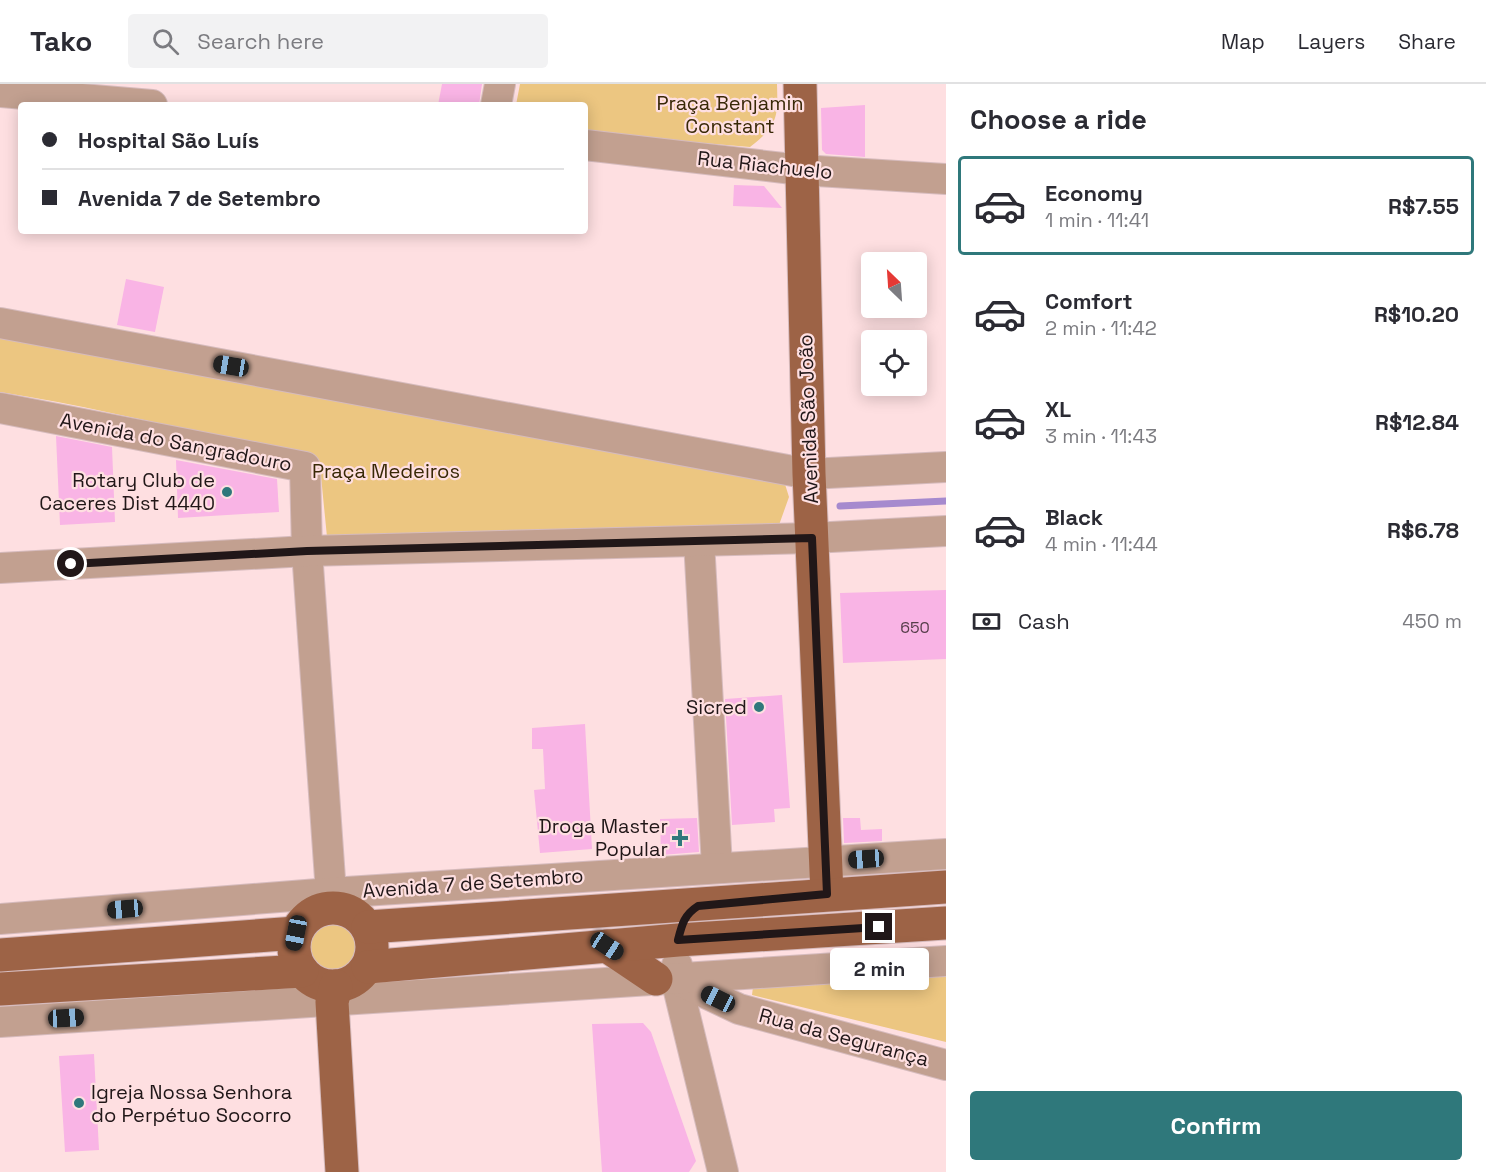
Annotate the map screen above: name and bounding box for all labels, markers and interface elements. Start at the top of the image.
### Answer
search box [128,14,548,68]
text: Tako [30,23,92,59]
icon: search [149,25,182,58]
text: Search here [197,27,324,55]
text: Map [1221,28,1265,55]
text: Layers [1298,28,1365,55]
text: Share [1398,28,1456,55]
park label: Praça Benjamin Constant [656,90,804,139]
text: Choose a ride [970,102,1147,137]
text: Hospital São Luís [78,126,259,154]
street label: Rua Riachuelo [696,145,834,185]
icon: car [973,179,1027,233]
text: Economy [1045,179,1143,207]
text: Avenida 7 de Setembro [78,184,321,212]
text: R$7.55 [1388,192,1459,220]
text: 1 min · 11:41 [1045,207,1149,233]
north arrow [861,252,927,318]
map controls [861,252,927,396]
icon: car [973,287,1027,341]
text: Comfort [1045,287,1133,315]
text: R$10.20 [1374,300,1459,328]
text: 2 min · 11:42 [1045,315,1157,341]
button: locate [861,330,927,396]
street label: Avenida São João [792,334,824,504]
car [212,354,250,378]
icon: car [973,395,1027,449]
text: XL [1045,395,1071,423]
street label: Avenida do Sangradouro [58,407,294,477]
text: R$12.84 [1375,408,1459,436]
text: 3 min · 11:43 [1045,423,1157,449]
park label: Praça Medeiros [312,458,460,484]
place label: Rotary Club de Caceres Dist 4440 [39,467,215,516]
marker: Rotary Club de Caceres Dist 4440 [220,485,234,499]
icon: car [973,503,1027,557]
text: Black [1045,503,1103,531]
text: R$6.78 [1387,516,1459,544]
text: 4 min · 11:44 [1045,531,1158,557]
route start [57,550,84,577]
icon: cash [970,605,1003,638]
text: Cash [1018,607,1070,635]
text: 450 m [1402,608,1462,634]
house number: 650 [900,617,930,638]
place label: Sicred [686,694,747,720]
marker: Sicred [752,700,766,714]
place label: Droga Master Popular [538,813,668,862]
marker: Droga Master Popular [673,831,687,845]
car [847,849,885,869]
street label: Avenida 7 de Setembro [362,862,584,904]
car [106,898,144,920]
route end [865,913,892,940]
car [284,914,308,952]
car [587,929,627,963]
callout: 2 min [830,948,928,990]
text: 2 min [854,956,905,982]
car [698,983,738,1015]
street label: Rua da Segurança [756,1002,932,1072]
car [48,1008,84,1028]
place label: Igreja Nossa Senhora do Perpétuo Socorro [91,1079,292,1128]
button: Confirm [970,1091,1462,1160]
marker: Igreja Nossa Senhora do Perpétuo Socorro [72,1096,86,1110]

